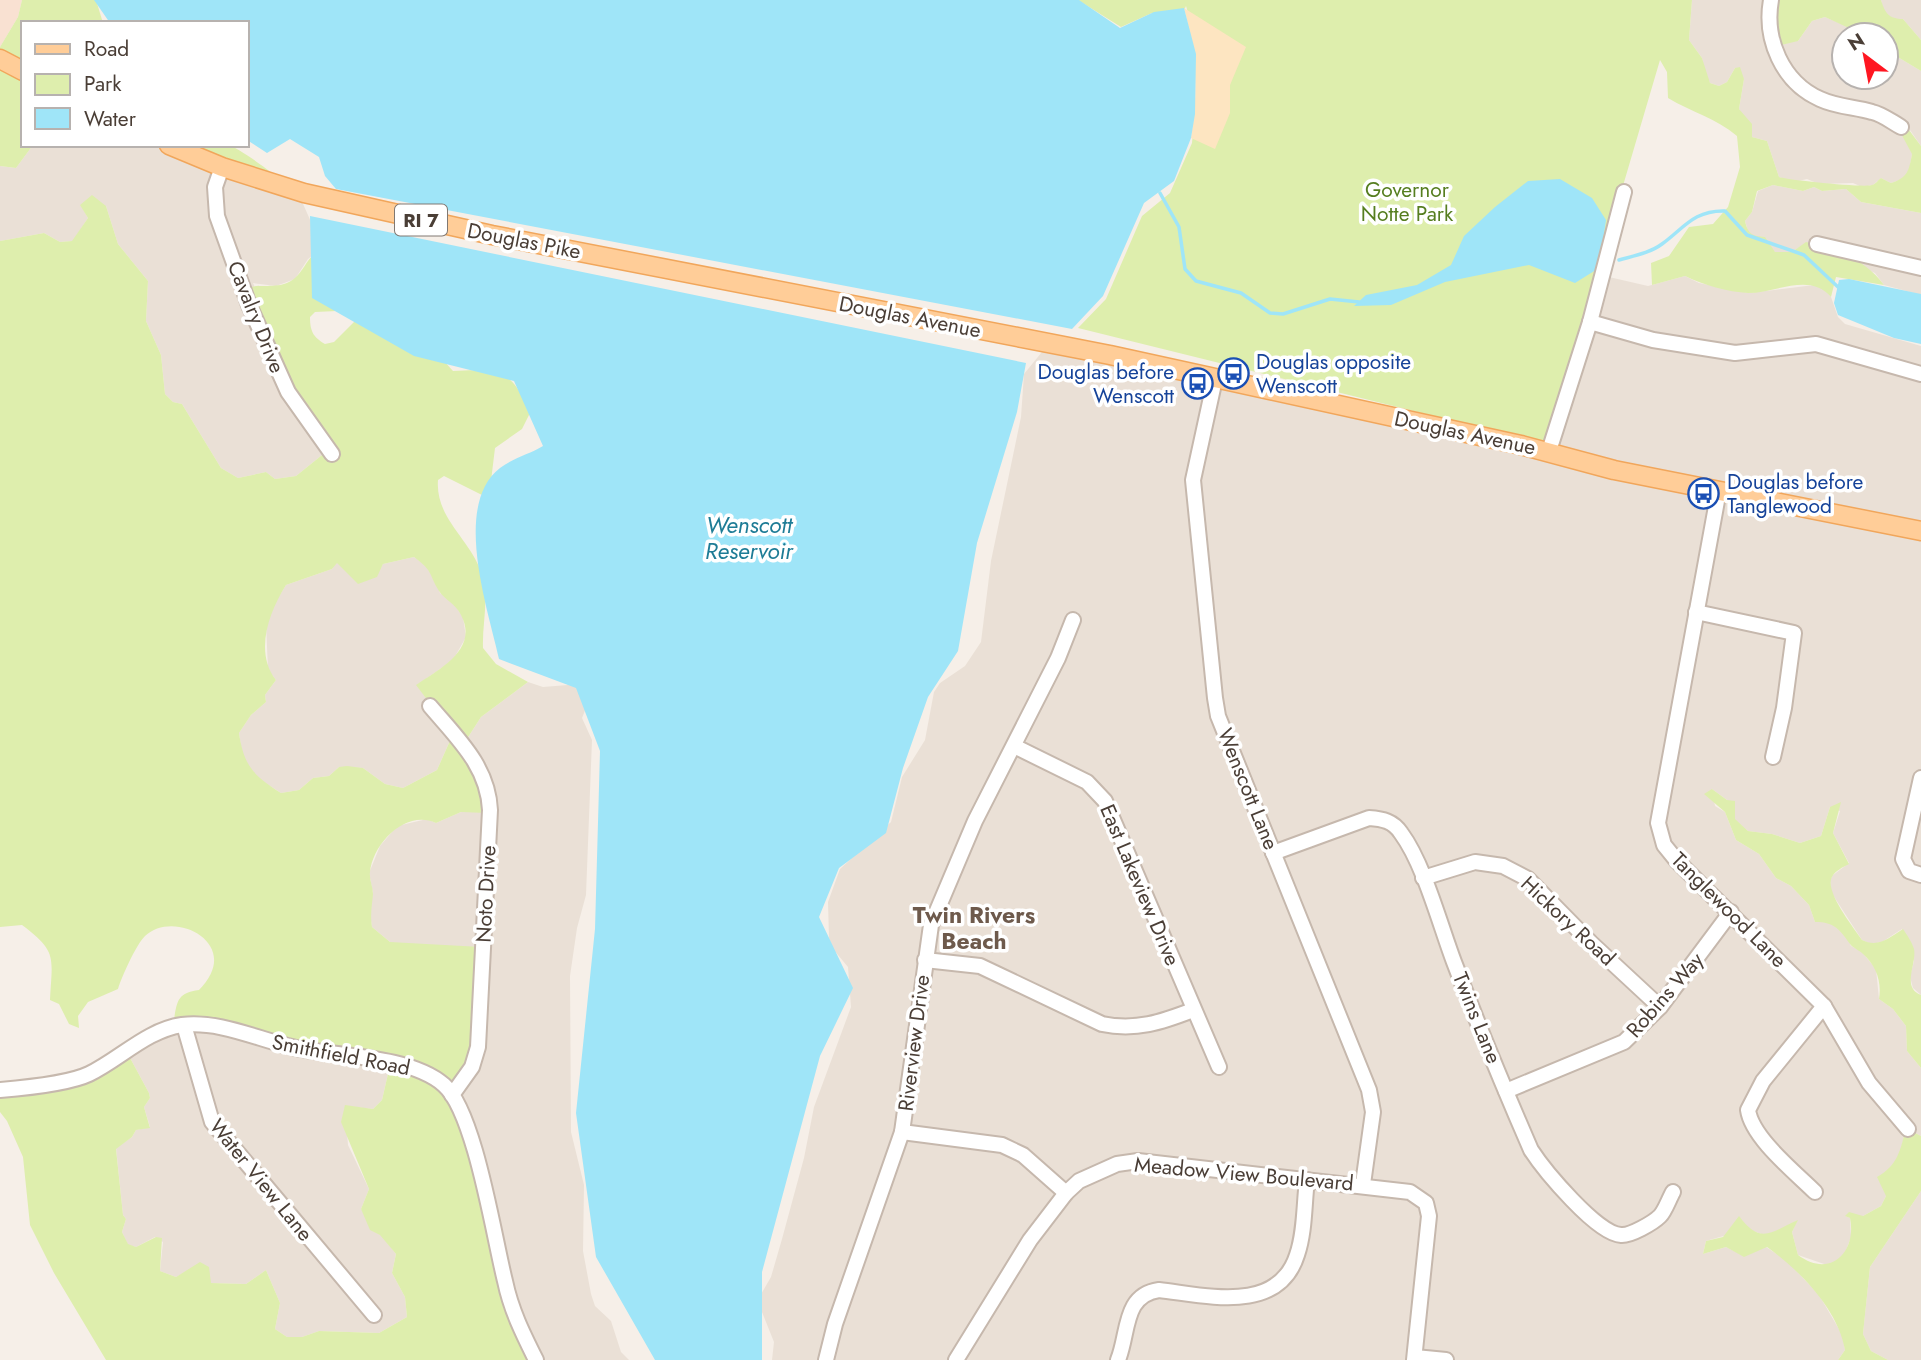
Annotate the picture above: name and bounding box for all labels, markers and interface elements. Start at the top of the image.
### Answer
legend [21,21,248,147]
north arrow [1830,21,1900,91]
text: N [1843,27,1870,57]
text: Road [84,34,129,64]
text: Park [84,69,122,99]
text: Water [84,104,137,134]
park label: Governor Notte Park [1361,175,1454,229]
road number: RI 7 [395,204,447,235]
street label: Douglas Pike [465,215,584,267]
street label: Cavalry Drive [220,256,292,378]
street label: Douglas Avenue [837,289,984,345]
place label: Douglas opposite Wenscott [1256,347,1411,401]
place label: Douglas before Wenscott [1038,357,1174,411]
bus stop icon: Douglas opposite Wenscott [1216,357,1250,391]
bus stop icon: Douglas before Wenscott [1180,367,1214,401]
street label: Douglas Avenue [1392,403,1539,463]
place label: Douglas before Tanglewood [1727,467,1864,521]
bus stop icon: Douglas before Tanglewood [1687,477,1721,511]
water label: Wenscott Reservoir [705,508,794,568]
street label: Wenscott Lane [1210,724,1286,854]
street label: East Lakeview Drive [1092,800,1188,971]
street label: Noto Drive [468,844,504,943]
street label: Tanglewood Lane [1664,845,1794,975]
street label: Hickory Road [1514,869,1622,973]
district label: Twin Rivers Beach [913,898,1035,958]
street label: Robins Way [1619,945,1711,1044]
street label: Twins Lane [1445,968,1509,1068]
street label: Riverview Drive [891,973,937,1113]
street label: Smithfield Road [269,1027,413,1083]
street label: Water View Lane [202,1112,320,1248]
street label: Meadow View Boulevard [1133,1149,1355,1199]

